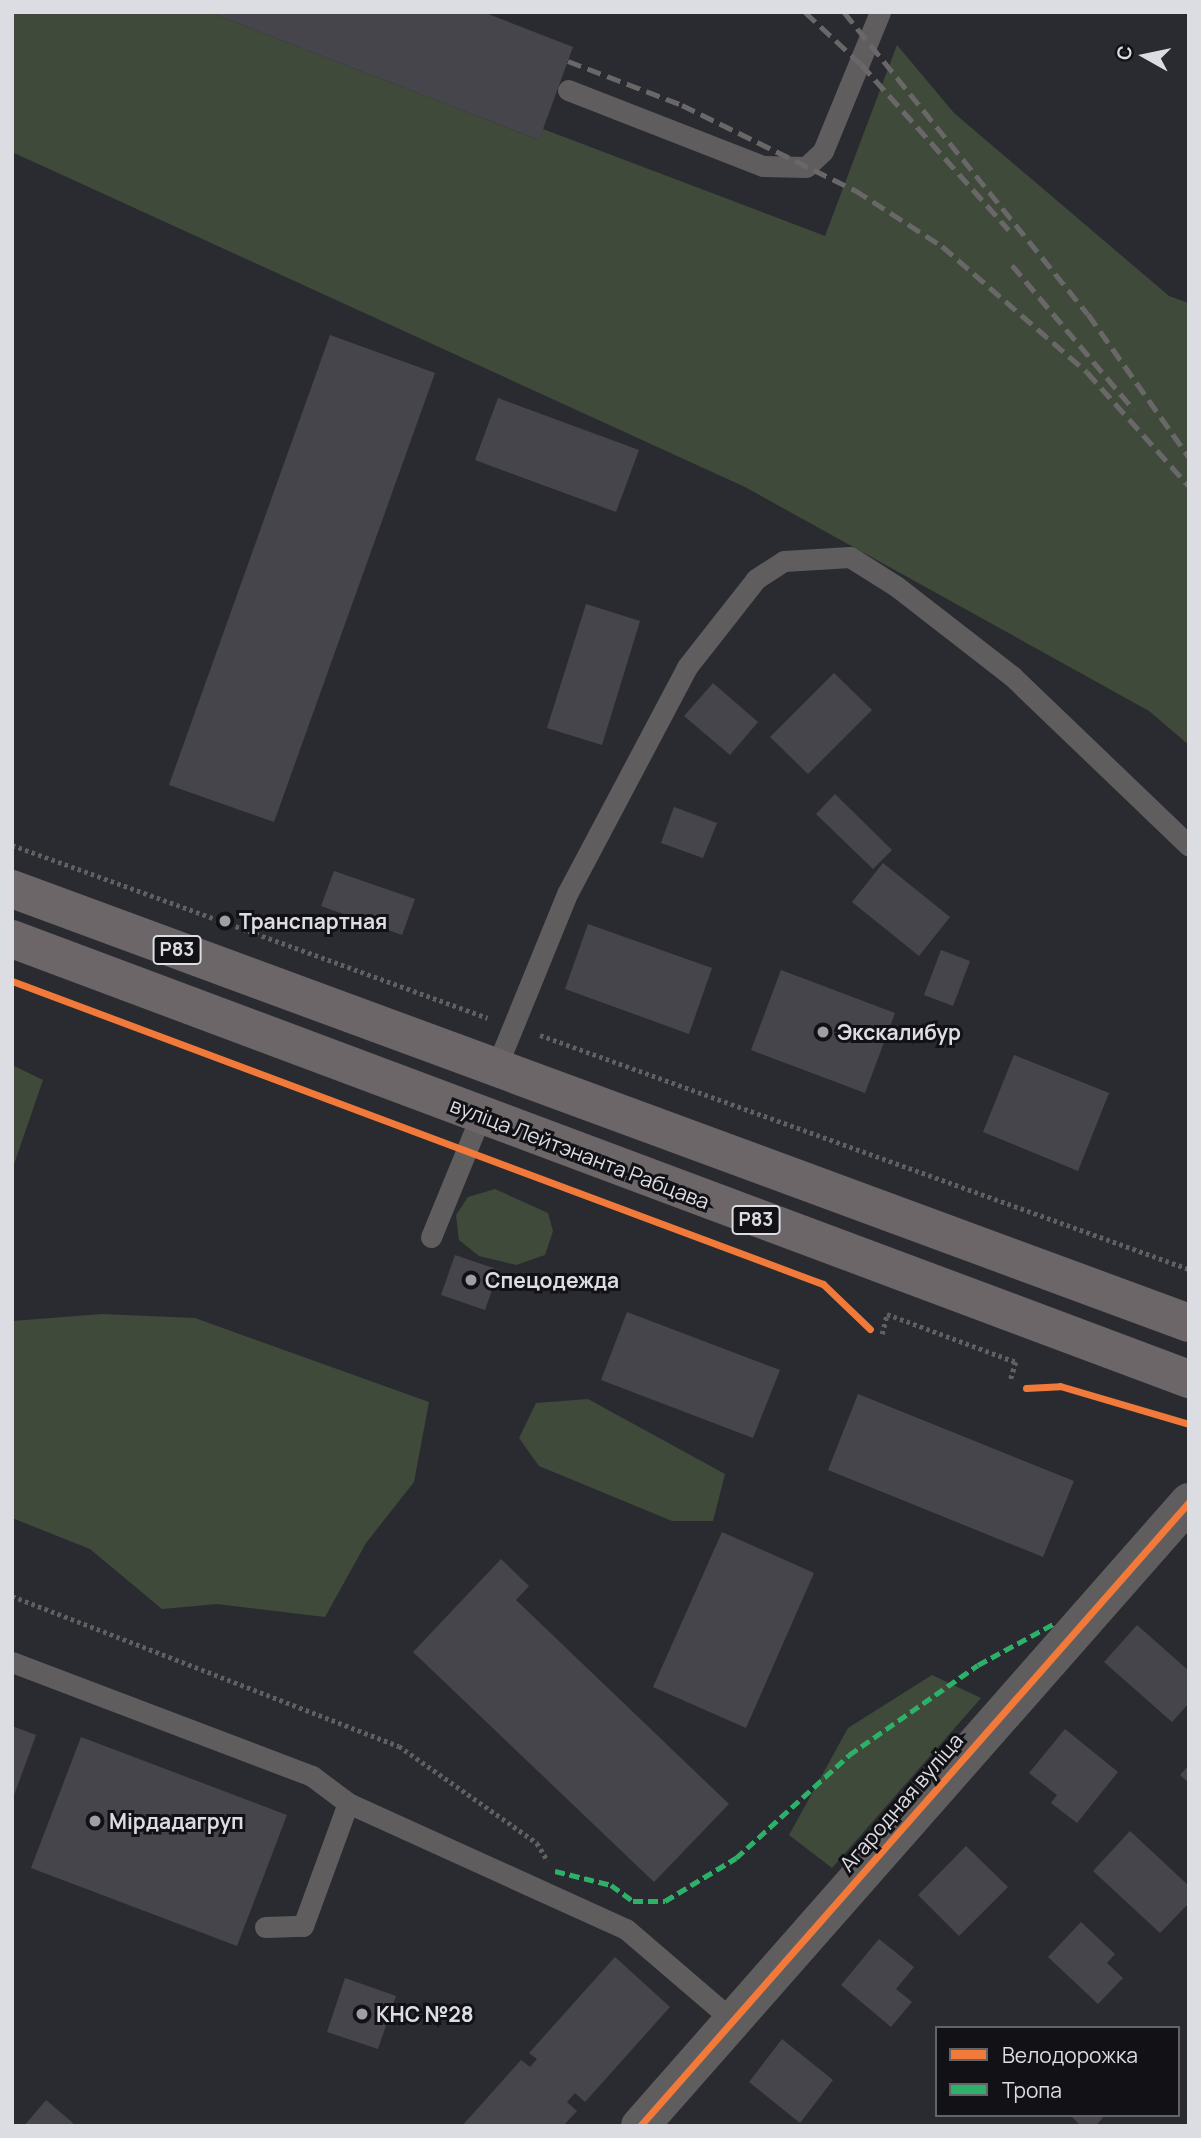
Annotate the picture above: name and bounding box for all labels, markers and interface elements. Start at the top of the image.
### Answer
north arrow [1110,21,1180,91]
text: С [1110,44,1138,62]
place label: Транспартная [239,908,387,934]
marker: Транспартная [217,913,233,929]
road number: Р83 [152,934,202,966]
place label: Экскалибур [837,1019,961,1045]
marker: Экскалибур [815,1024,831,1040]
street label: вуліца Лейтэнанта Рабцава [447,1092,713,1214]
road number: Р83 [732,1204,780,1236]
place label: Спецодежда [485,1267,619,1293]
marker: Спецодежда [463,1272,479,1288]
street label: Агародная вуліца [834,1728,968,1876]
place label: Мірдадагруп [109,1808,244,1834]
marker: Мірдадагруп [87,1813,103,1829]
place label: КНС №28 [376,2001,474,2027]
marker: КНС №28 [354,2006,370,2022]
legend [935,2026,1180,2117]
text: Велодорожка [1002,2041,1138,2069]
text: Тропа [1002,2076,1062,2104]

